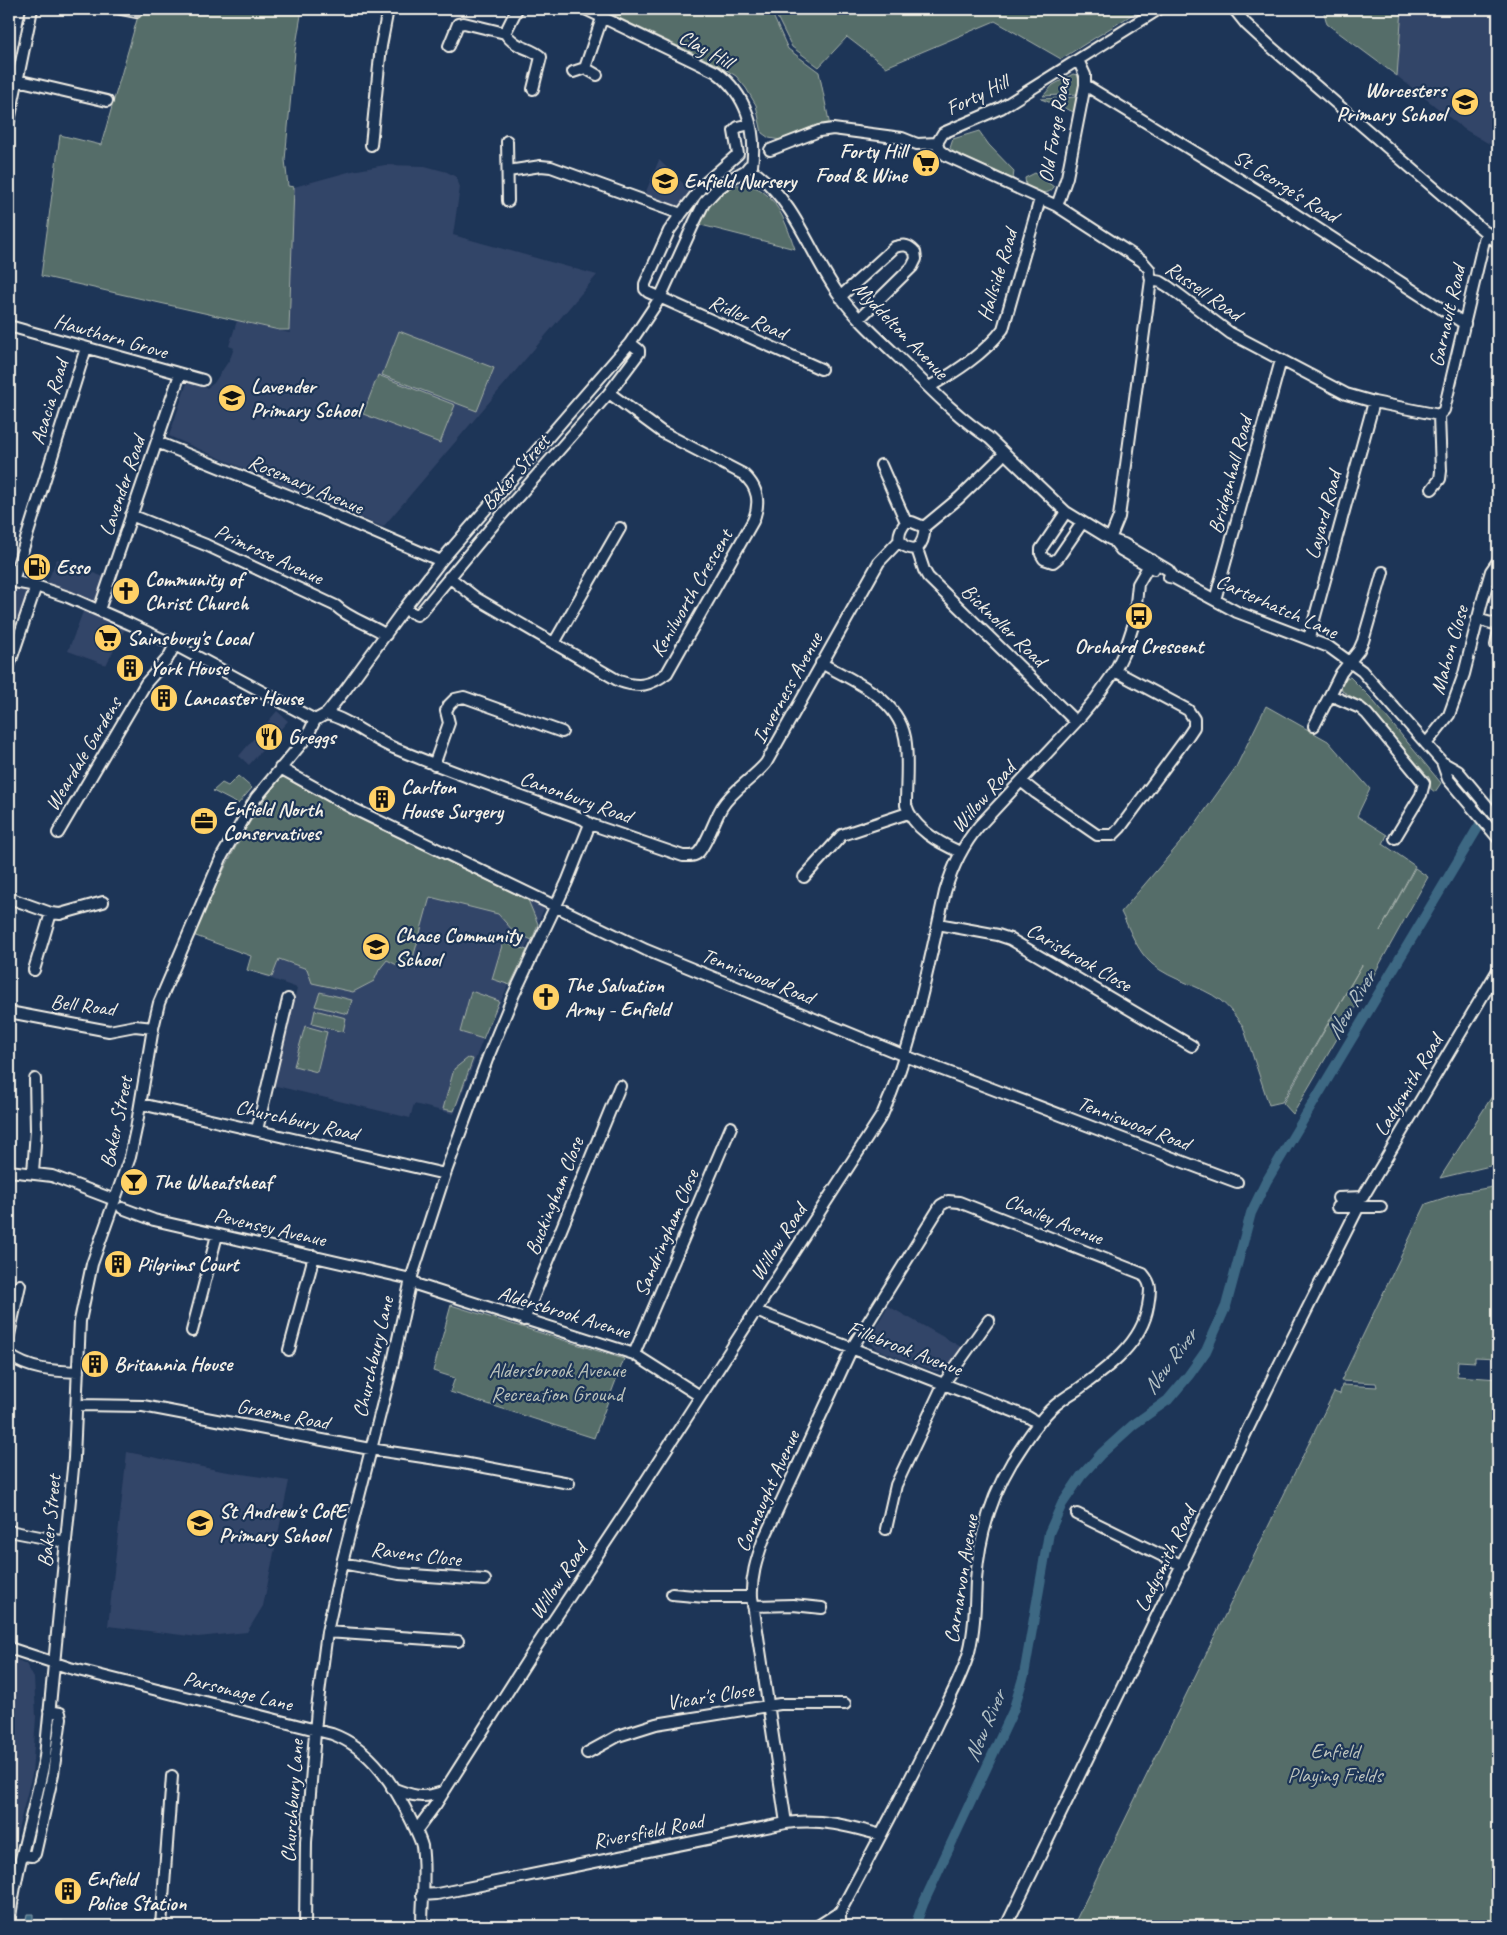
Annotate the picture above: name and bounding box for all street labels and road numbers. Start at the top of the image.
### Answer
street label: Clay Hill [674,24,741,76]
street label: Forty Hill [942,67,1016,121]
street label: Old Forge Road [1032,72,1077,185]
street label: St George's Road [1229,143,1347,231]
street label: Hallside Road [971,222,1024,324]
street label: Russell Road [1161,255,1250,329]
street label: Garnault Road [1423,259,1472,369]
street label: Myddelton Avenue [848,276,955,385]
street label: Ridler Road [705,288,794,347]
street label: Hawthorn Grove [51,307,173,365]
street label: Acacia Road [24,353,75,448]
street label: Bridgenhall Road [1202,410,1259,536]
street label: Baker Street [475,427,557,515]
street label: Lavender Road [93,429,152,539]
street label: Rosemary Avenue [245,448,368,520]
street label: Layard Road [1299,465,1348,562]
street label: Primrose Avenue [211,518,328,591]
street label: Kenilworth Crescent [644,523,739,662]
street label: Carterhatch Lane [1212,568,1343,645]
street label: Bicknoller Road [956,578,1055,675]
street label: Mahon Close [1424,601,1475,697]
street label: Inverness Avenue [746,627,829,748]
street label: Weardale Gardens [39,691,128,816]
street label: Willow Road [945,753,1023,838]
street label: Canonbury Road [516,765,638,830]
street label: Carisbrook Close [1022,917,1137,998]
street label: Tenniswood Road [698,942,821,1011]
street label: Bell Road [49,988,120,1022]
street label: Ladysmith Road [1368,1026,1450,1141]
street label: Baker Street [94,1072,139,1170]
street label: Tenniswood Road [1074,1090,1197,1157]
street label: Churchbury Road [233,1093,365,1148]
street label: Buckingham Close [519,1132,590,1259]
street label: Sandringham Close [628,1165,705,1300]
street label: Chailey Avenue [1001,1188,1108,1251]
street label: Willow Road [744,1196,814,1285]
street label: Pevensey Avenue [212,1202,330,1253]
street label: Aldersbrook Avenue [495,1280,634,1345]
street label: Churchbury Lane [346,1292,400,1420]
street label: Fillebrook Avenue [844,1314,968,1382]
street label: Graeme Road [235,1392,334,1436]
street label: Connaught Avenue [729,1425,806,1556]
street label: Baker Street [31,1472,67,1568]
street label: Ladysmith Road [1128,1499,1203,1616]
street label: Carnarvon Avenue [938,1512,984,1645]
street label: Willow Road [523,1535,595,1624]
street label: Ravens Close [370,1536,465,1573]
street label: Parsonage Lane [181,1665,296,1717]
street label: Vicar's Close [665,1676,756,1716]
street label: Churchbury Lane [275,1737,309,1863]
street label: Riversfield Road [590,1807,708,1854]

